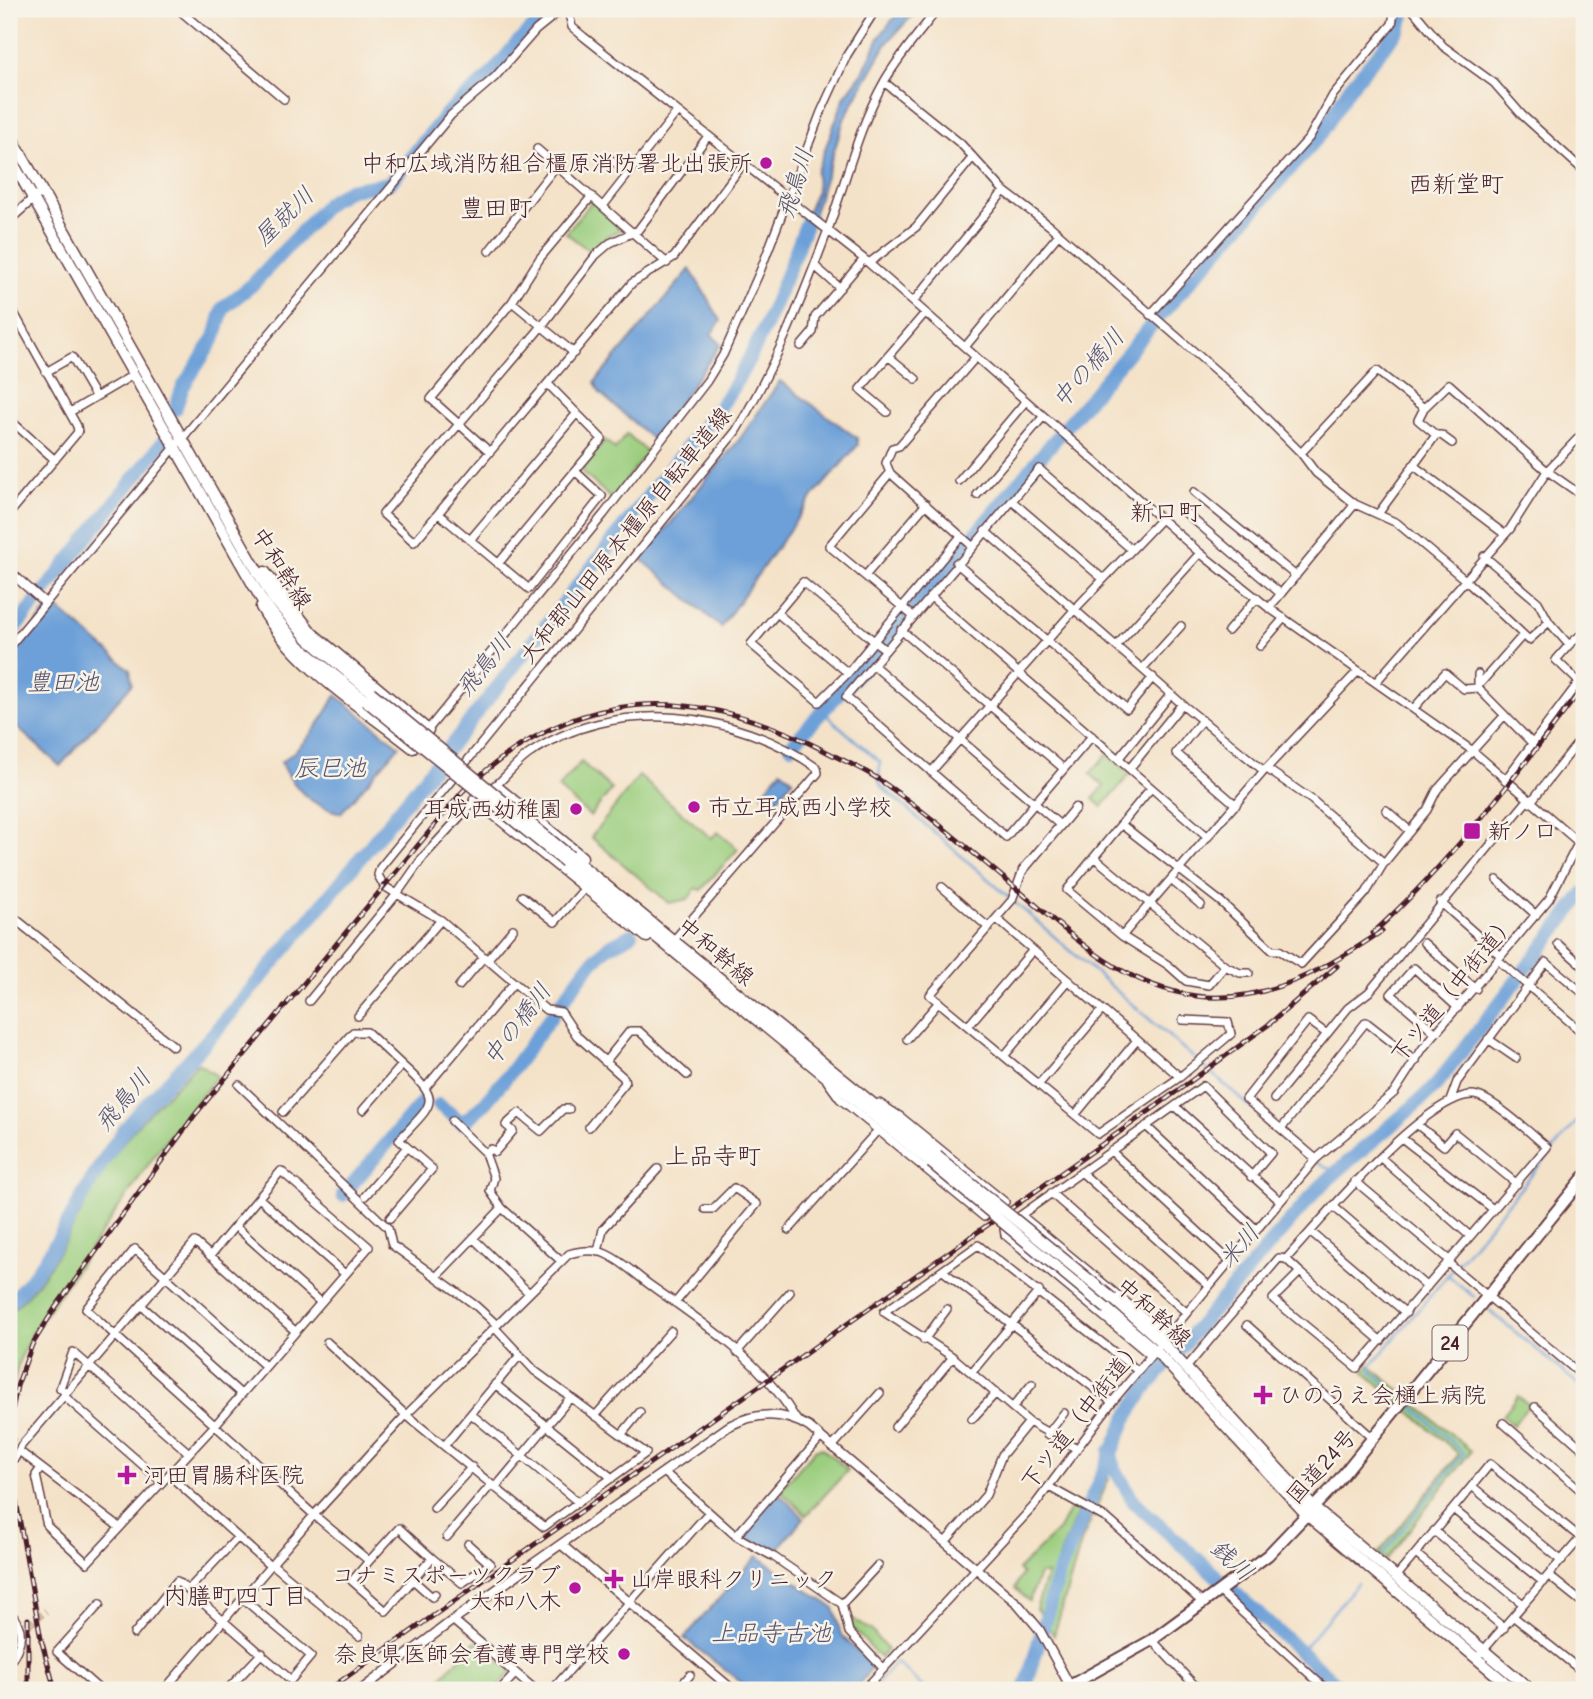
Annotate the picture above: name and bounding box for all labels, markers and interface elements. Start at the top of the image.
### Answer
water label: 飛鳥川 [771,144,819,222]
place label: 中和広域消防組合橿原消防署北出張所 [361,150,752,177]
marker: 中和広域消防組合橿原消防署北出張所 [758,155,774,171]
district label: 西新堂町 [1408,170,1504,198]
water label: 屋就川 [248,181,320,251]
district label: 豊田町 [460,194,532,222]
water label: 中の橋川 [1046,323,1130,413]
street label: 大和郡山田原本橿原自転車道線 [514,402,737,669]
district label: 新口町 [1130,498,1202,526]
street label: 中和幹線 [246,522,317,614]
water label: 飛鳥川 [450,628,518,702]
water label: 豊田池 [27,668,100,696]
water label: 辰巳池 [294,754,367,782]
place label: 市立耳成西小学校 [708,794,892,821]
place label: 耳成西幼稚園 [424,796,562,823]
marker: 市立耳成西小学校 [686,799,702,815]
marker: 耳成西幼稚園 [568,801,584,817]
place label: 新ノ口 [1488,818,1557,845]
marker: 新ノ口 [1462,821,1482,841]
street label: 下ツ道（中街道） [1385,908,1522,1068]
street label: 中和幹線 [672,911,760,991]
water label: 中の橋川 [477,977,557,1071]
water label: 飛鳥川 [89,1063,157,1137]
district label: 上品寺町 [665,1142,761,1170]
water label: 米川 [1213,1219,1265,1273]
street label: 中和幹線 [1110,1272,1197,1353]
road number: 24 [1432,1326,1468,1360]
street label: 下ツ道（中街道） [1015,1333,1150,1495]
place label: ひのうえ会樋上病院 [1279,1382,1486,1409]
marker: ひのうえ会樋上病院 [1253,1385,1273,1405]
street label: 国道24号 [1281,1423,1362,1510]
place label: 河田胃腸科医院 [143,1462,304,1489]
marker: 河田胃腸科医院 [117,1465,137,1485]
water label: 銭川 [1205,1534,1259,1586]
place label: コナミスポーツクラブ 大和八木 [331,1562,561,1615]
place label: 山岸眼科クリニック [630,1566,837,1593]
marker: 山岸眼科クリニック [604,1569,624,1589]
marker: コナミスポーツクラブ 大和八木 [567,1580,583,1596]
district label: 内膳町四丁目 [163,1582,307,1610]
water label: 上品寺古池 [711,1619,832,1647]
place label: 奈良県医師会看護専門学校 [334,1641,610,1668]
marker: 奈良県医師会看護専門学校 [616,1646,632,1662]

